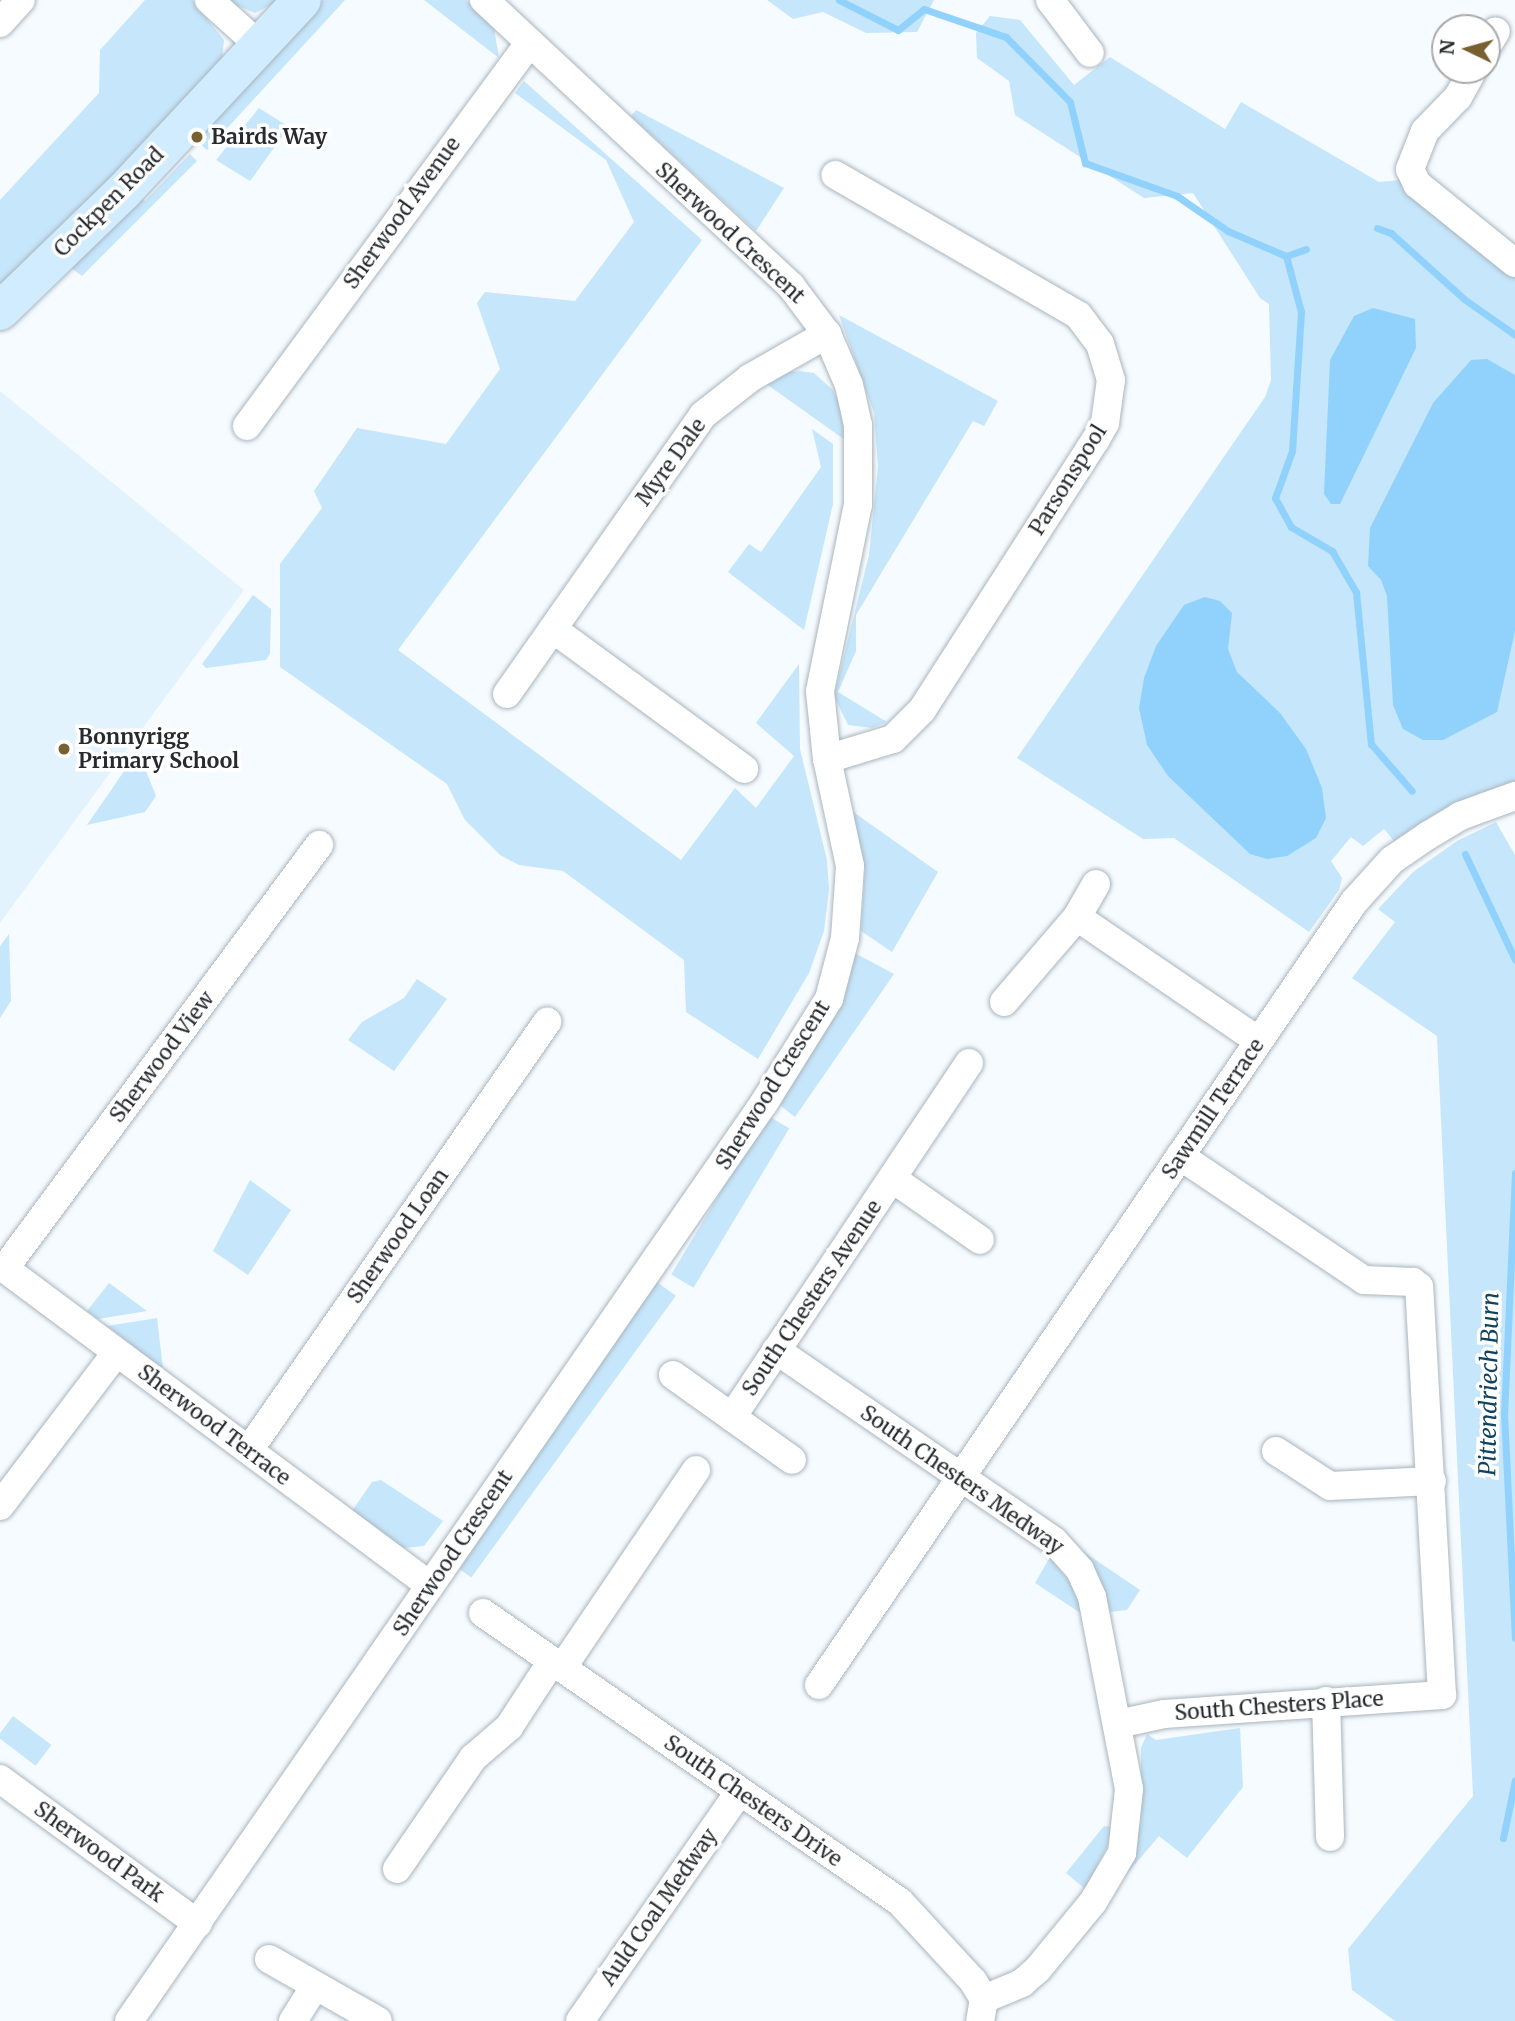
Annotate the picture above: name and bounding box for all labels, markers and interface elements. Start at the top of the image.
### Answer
north arrow [1431,14,1501,84]
text: N [1434,39,1460,56]
place label: Bairds Way [211,124,327,150]
marker: Bairds Way [189,129,205,145]
street label: Sherwood Avenue [338,132,466,294]
street label: Cockpen Road [49,142,169,262]
street label: Sherwood Crescent [650,157,810,309]
street label: Myre Dale [631,413,711,511]
street label: Parsonspool [1024,420,1112,540]
place label: Bonnyrigg Primary School [78,724,239,774]
marker: Bonnyrigg Primary School [56,741,72,757]
street label: Sherwood View [105,987,219,1127]
street label: Sherwood Crescent [711,996,835,1174]
street label: Sawmill Terrace [1157,1034,1269,1184]
street label: Sherwood Loan [342,1164,454,1308]
street label: South Chesters Avenue [737,1195,887,1401]
water label: Pittendriech Burn [1474,1292,1504,1476]
street label: Sherwood Terrace [133,1359,295,1491]
street label: South Chesters Medway [856,1400,1068,1560]
street label: Sherwood Crescent [388,1465,518,1641]
street label: South Chesters Place [1174,1686,1384,1726]
street label: South Chesters Drive [659,1730,847,1872]
street label: Sherwood Park [29,1796,169,1908]
street label: Auld Coal Medway [595,1824,723,1990]

